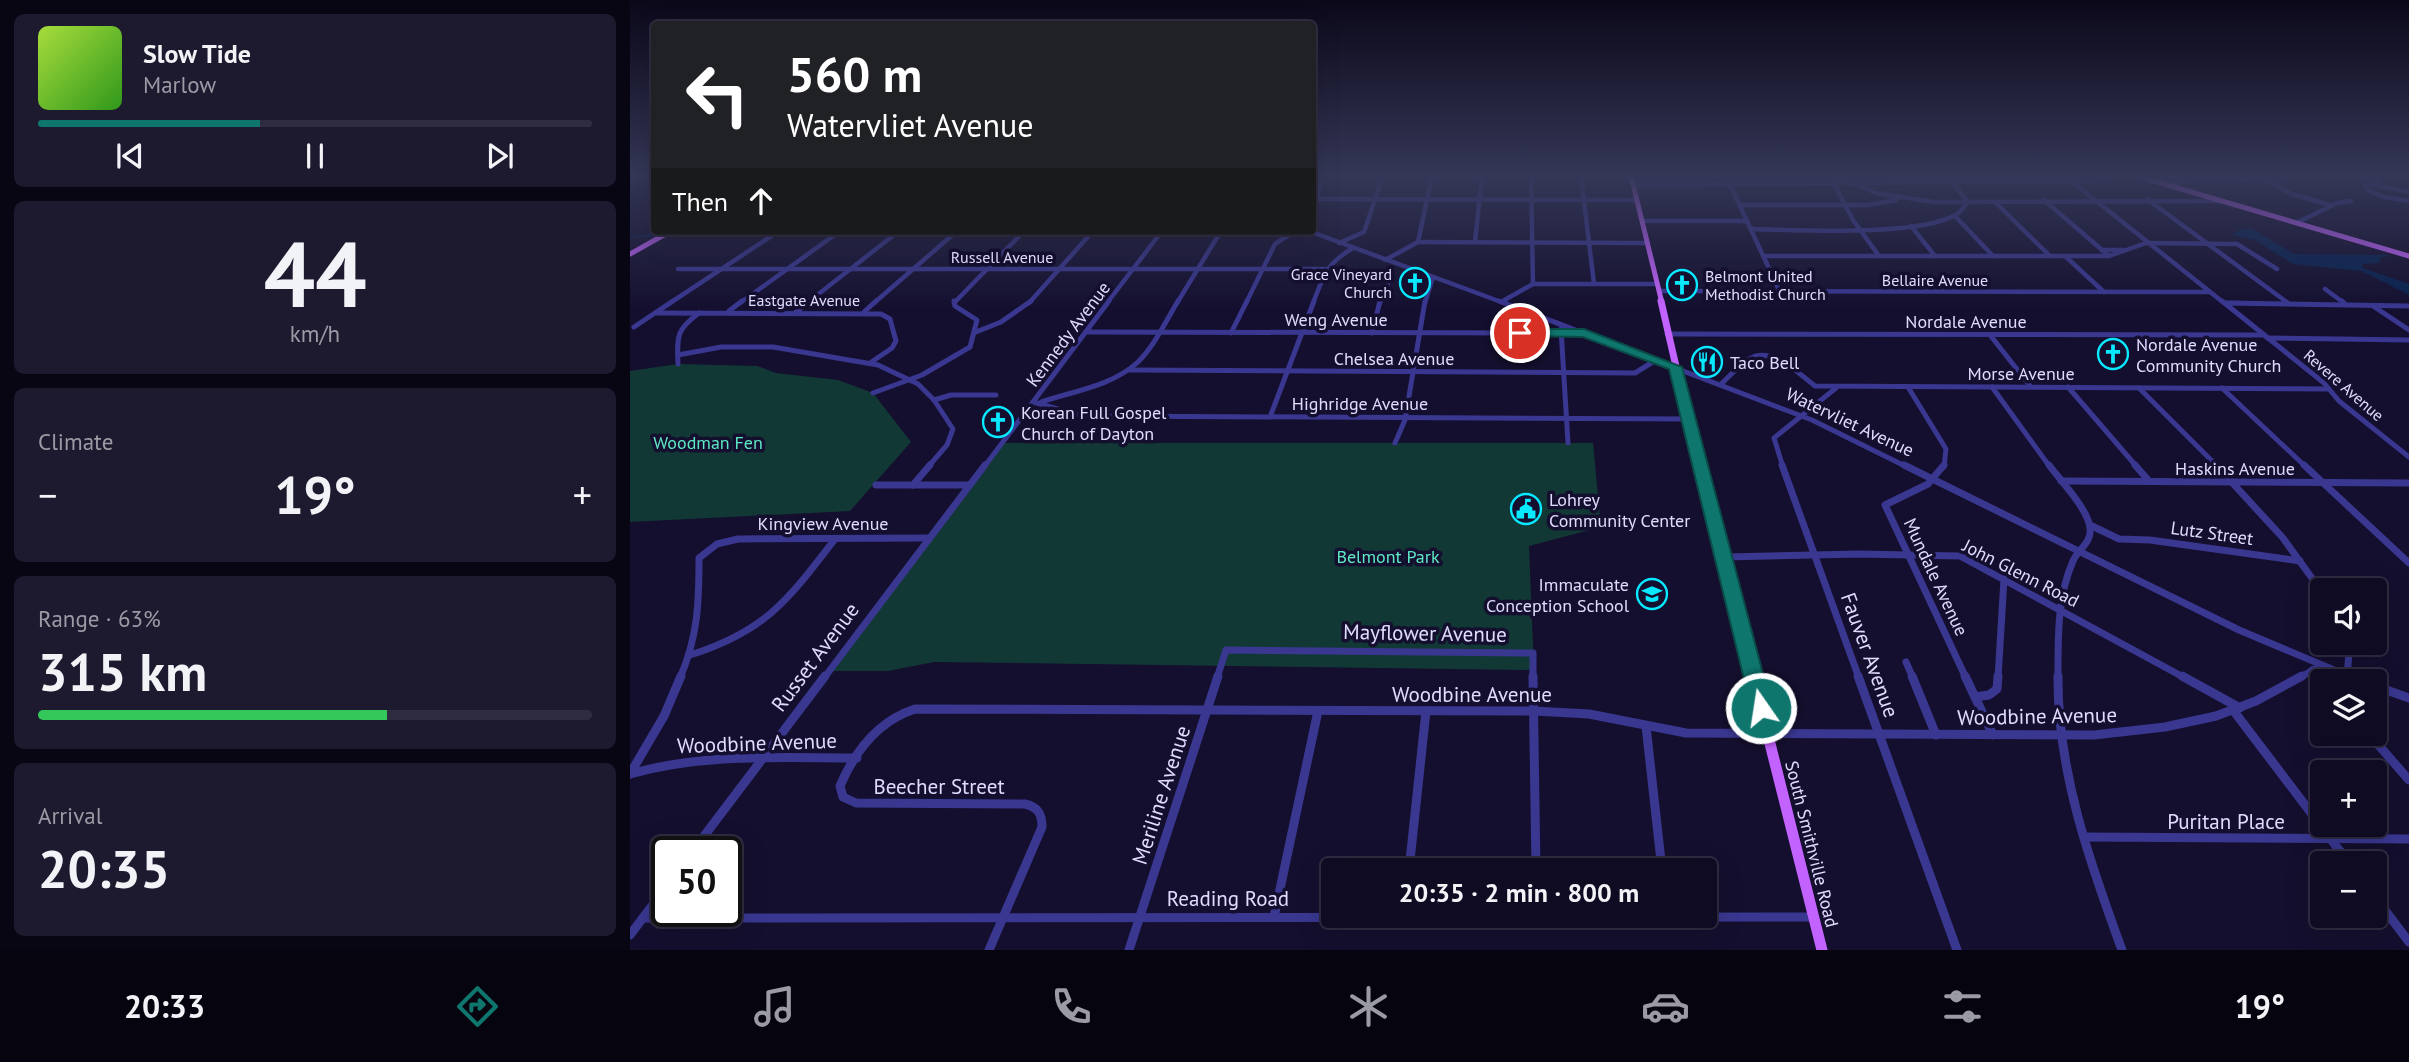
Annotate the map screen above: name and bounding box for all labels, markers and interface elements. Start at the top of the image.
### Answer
text: Slow Tide [143,37,251,70]
text: 560 m [787,42,922,106]
icon: left [672,49,763,140]
text: Marlow [143,70,216,99]
text: Watervliet Avenue [787,104,1034,146]
icon: previous [111,137,149,175]
icon: pause [296,137,334,175]
icon: next [481,137,519,175]
icon: ahead [742,182,780,220]
text: Then [672,185,728,218]
text: 44 [263,214,367,332]
street label: Russell Avenue [951,247,1053,267]
place label: Grace Vineyard Church [1291,264,1392,302]
church icon: Grace Vineyard Church [1398,266,1432,300]
place label: Belmont United Methodist Church [1705,266,1826,304]
church icon: Belmont United Methodist Church [1665,268,1699,302]
street label: Bellaire Avenue [1882,270,1988,290]
street label: Kennedy Avenue [1021,277,1115,391]
street label: Eastgate Avenue [748,290,860,310]
pin [1490,303,1550,363]
street label: Weng Avenue [1284,308,1388,331]
street label: Nordale Avenue [1905,310,2027,333]
icon: arrive [1501,314,1539,352]
text: km/h [290,319,340,348]
place label: Nordale Avenue Community Church [2136,333,2281,377]
church icon: Nordale Avenue Community Church [2096,337,2130,371]
restaurant icon: Taco Bell [1690,345,1724,379]
street label: Revere Avenue [2300,345,2388,425]
street label: Chelsea Avenue [1334,347,1454,370]
place label: Taco Bell [1730,351,1800,374]
street label: Morse Avenue [1967,362,2075,385]
street label: Watervliet Avenue [1782,382,1918,462]
street label: Highridge Avenue [1292,392,1428,415]
place label: Korean Full Gospel Church of Dayton [1021,401,1167,445]
church icon: Korean Full Gospel Church of Dayton [981,405,1015,439]
text: Climate [38,427,113,456]
park label: Woodman Fen [653,431,763,454]
street label: Haskins Avenue [2175,457,2295,480]
text: 19° [274,461,356,528]
text: − [38,470,57,519]
text: + [573,470,592,519]
place label: Lohrey Community Center [1549,488,1690,532]
public building icon: Lohrey Community Center [1509,492,1543,526]
street label: Kingview Avenue [757,512,889,535]
street label: Mundale Avenue [1899,514,1973,640]
street label: Lutz Street [2169,516,2255,550]
street label: John Glenn Road [1958,533,2083,612]
park label: Belmont Park [1336,545,1440,568]
place label: Immaculate Conception School [1486,573,1630,617]
school or university icon: Immaculate Conception School [1635,577,1669,611]
map controls [2310,578,2387,928]
button: sound [2310,578,2387,655]
street label: Fauver Avenue [1835,589,1905,721]
street label: Russet Avenue [765,597,865,717]
text: Range · 63% [38,604,161,633]
street label: Mayflower Avenue [1343,618,1507,648]
text: 315 km [38,638,207,705]
button: layers [2310,669,2387,746]
position arrow [1724,671,1798,745]
street label: Woodbine Avenue [1392,681,1552,708]
street label: Woodbine Avenue [1957,701,2117,731]
street label: Meriline Avenue [1126,722,1196,868]
street label: Woodbine Avenue [677,727,837,759]
street label: South Smithville Road [1780,758,1844,930]
button: + [2310,760,2387,837]
street label: Beecher Street [873,773,1005,800]
text: Arrival [38,801,102,830]
street label: Puritan Place [2167,808,2285,835]
text: 20:35 [38,835,170,902]
speed limit sign: 50 [651,836,742,927]
button: − [2310,851,2387,928]
text: 20:35 · 2 min · 800 m [1399,876,1639,909]
street label: Reading Road [1167,885,1289,912]
icon: directions [453,982,502,1031]
icon: music [750,982,799,1031]
icon: phone [1047,982,1096,1031]
icon: climate [1344,982,1393,1031]
icon: car [1641,982,1690,1031]
icon: filters [1938,982,1987,1031]
text: 20:33 [124,985,205,1027]
text: 19° [2235,985,2285,1027]

